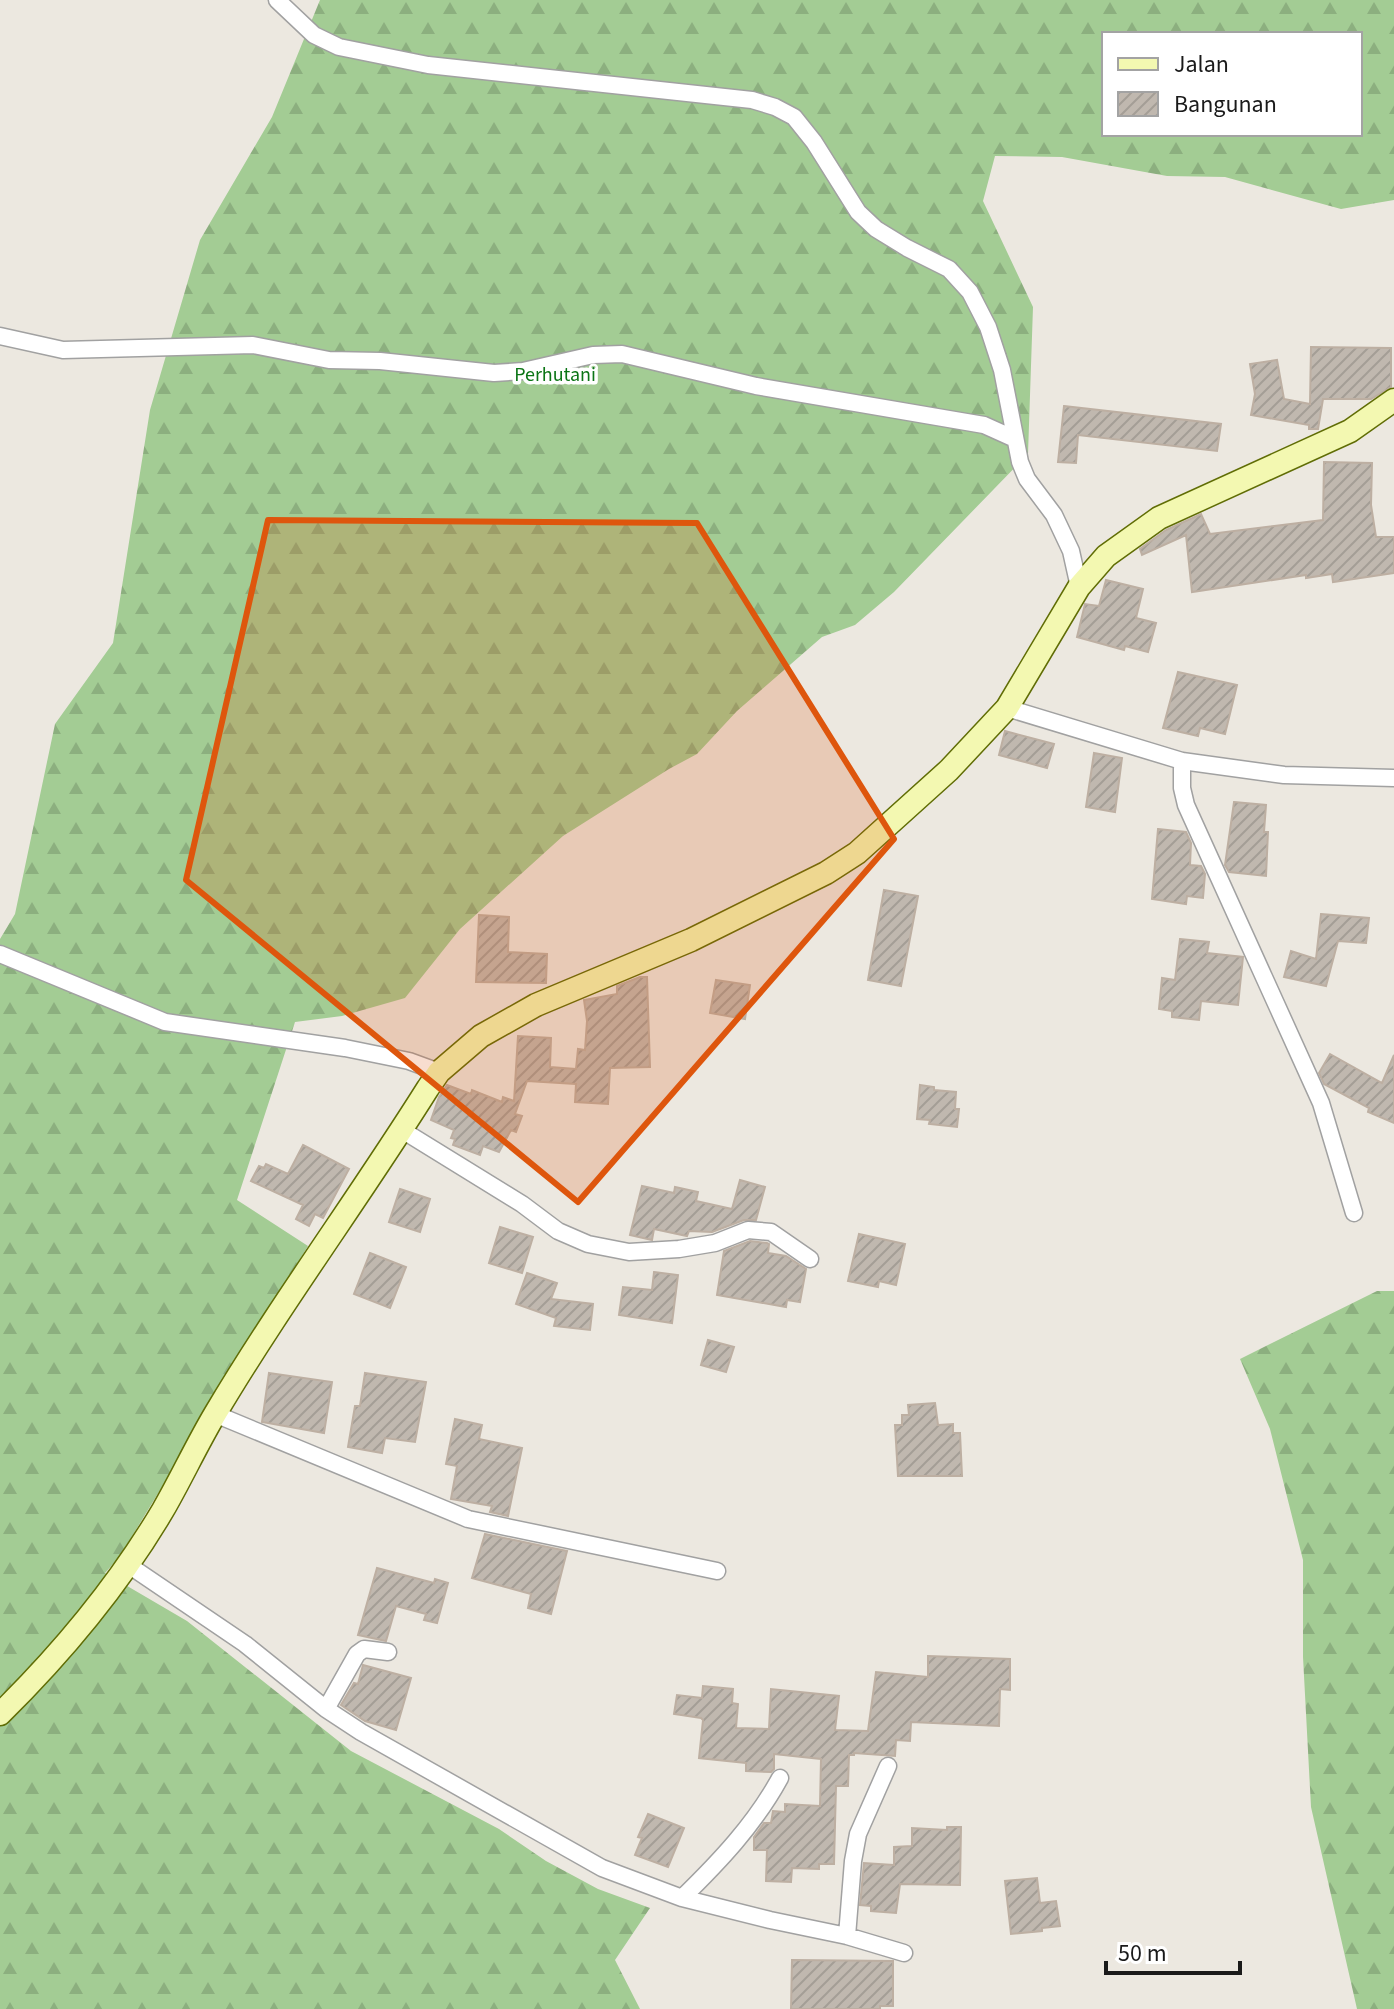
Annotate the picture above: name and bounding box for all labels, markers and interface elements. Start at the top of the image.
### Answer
legend [1102,32,1362,136]
text: Jalan [1174,47,1229,82]
text: Bangunan [1174,87,1277,122]
park label: Perhutani [514,361,596,389]
scale bar [1106,1925,1240,1975]
text: 50 m [1118,1936,1167,1971]

